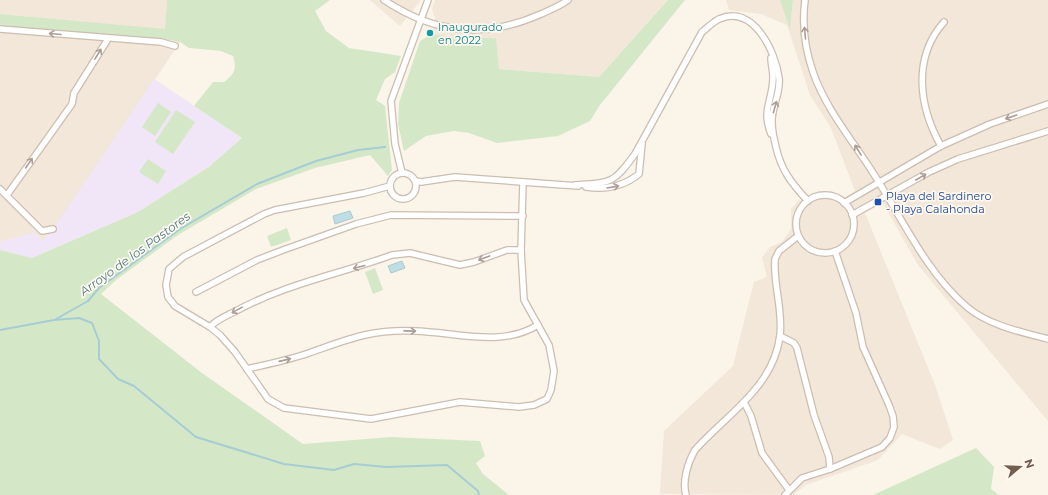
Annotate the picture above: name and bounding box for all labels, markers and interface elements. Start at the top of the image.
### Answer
place label: Inaugurado en 2022 [438,20,502,47]
one-way arrow [801,27,809,40]
marker: Inaugurado en 2022 [425,28,435,38]
one-way arrow [49,30,62,38]
one-way arrow [95,48,103,60]
one-way arrow [772,101,779,114]
one-way arrow [1006,113,1018,121]
one-way arrow [854,144,862,156]
one-way arrow [25,158,33,169]
one-way arrow [915,172,927,180]
one-way arrow [606,182,619,190]
place label: Playa del Sardinero - Playa Calahonda [886,189,991,216]
marker: Playa del Sardinero - Playa Calahonda [873,197,883,207]
water label: Arroyo de los Pastores [76,208,193,299]
one-way arrow [478,255,490,263]
one-way arrow [352,263,365,271]
one-way arrow [231,307,243,315]
one-way arrow [403,327,416,334]
one-way arrow [278,356,291,363]
north arrow [1000,447,1040,487]
text: N [1021,457,1038,470]

